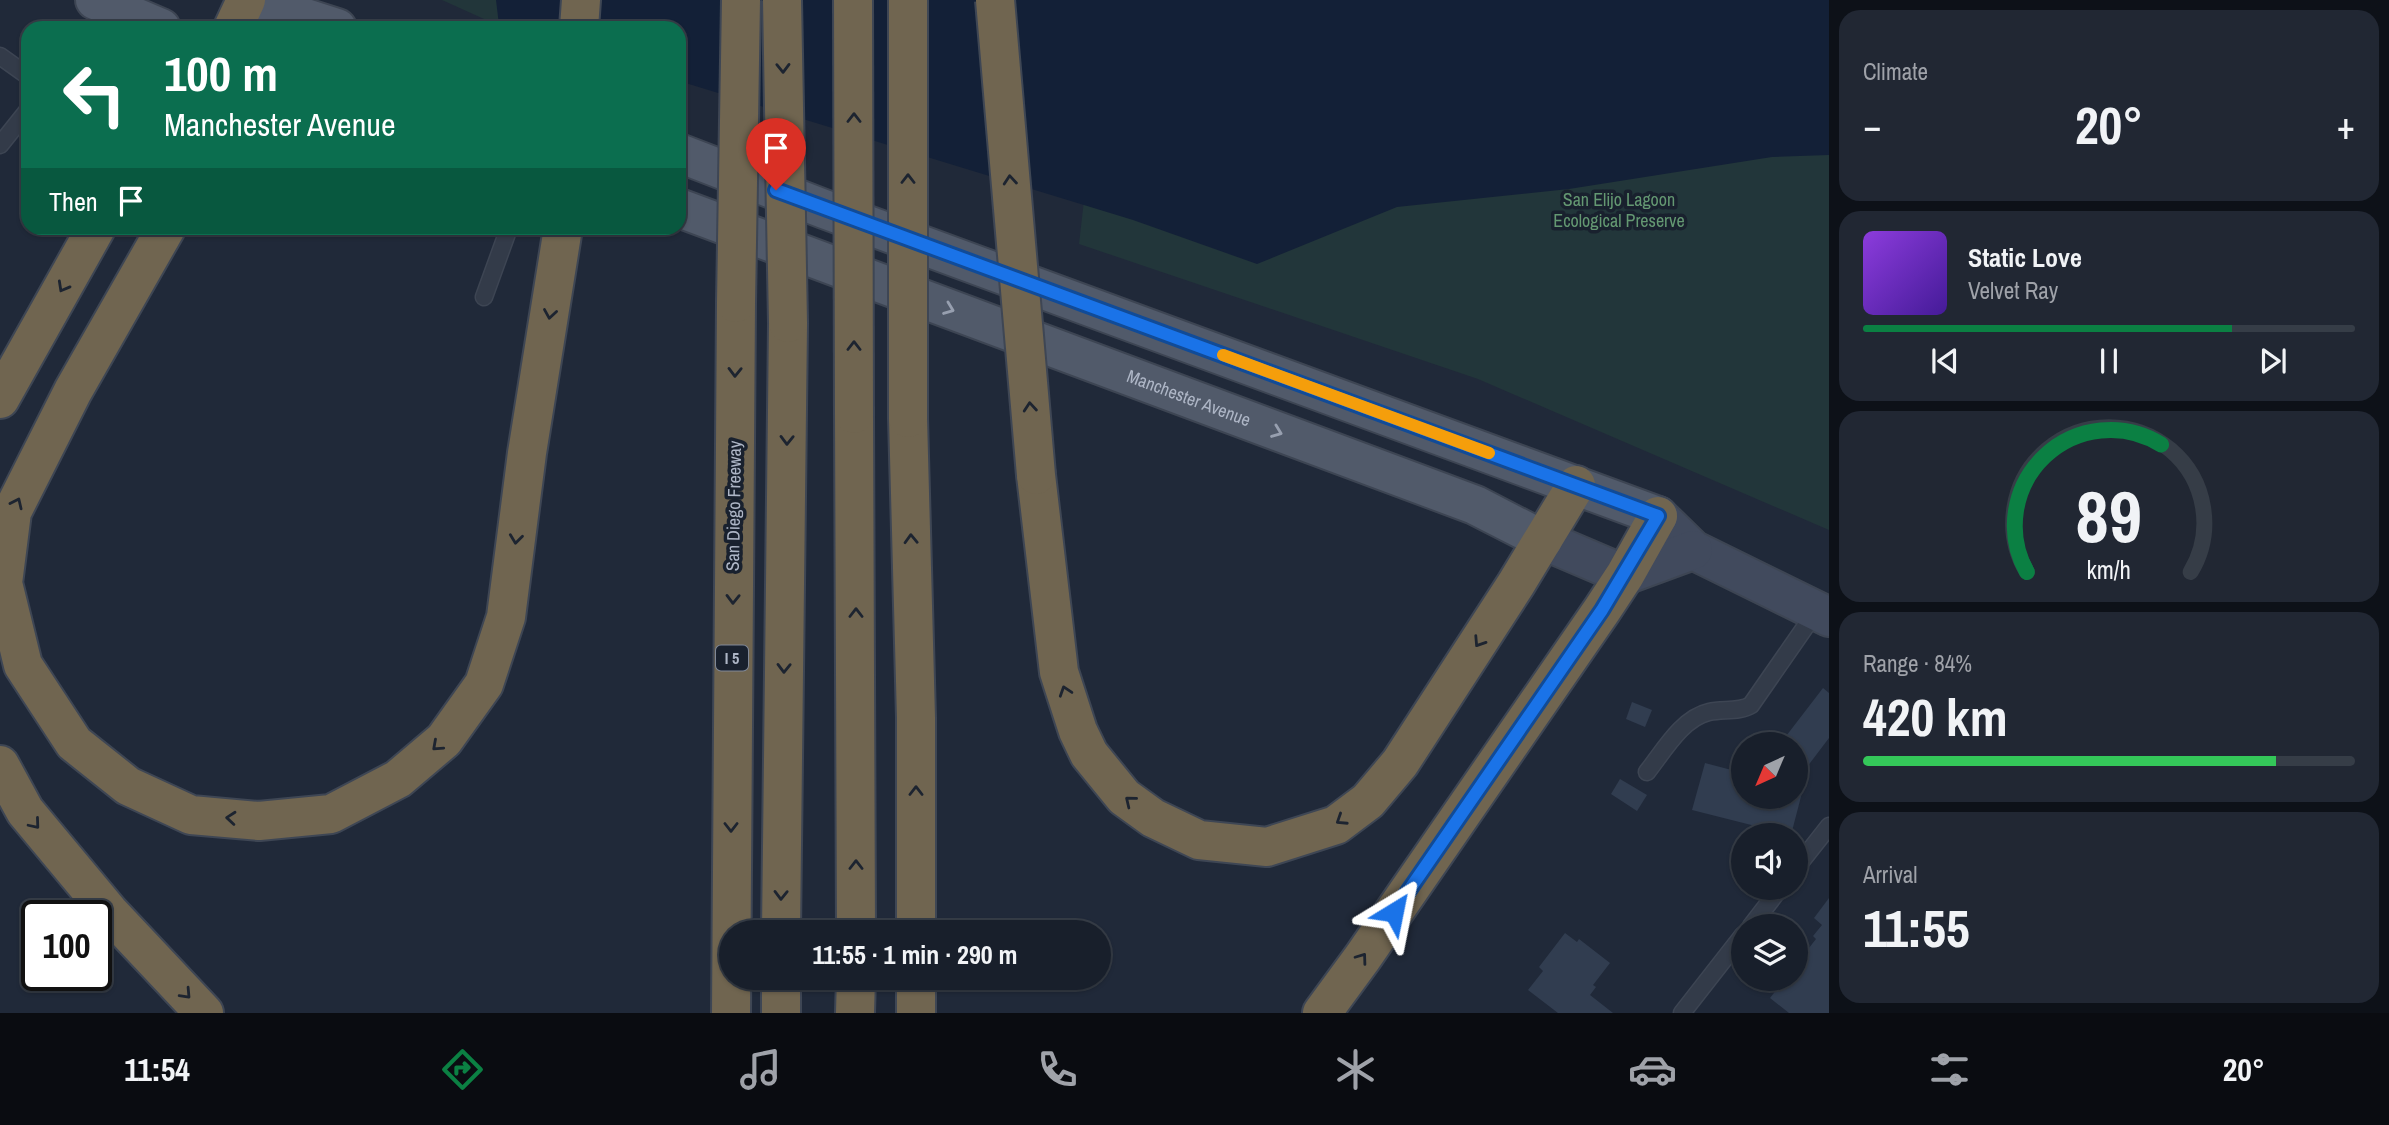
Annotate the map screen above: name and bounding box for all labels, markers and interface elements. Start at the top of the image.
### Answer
text: 100 m [164,40,278,106]
icon: left [49,49,140,140]
text: Climate [1863,56,1928,87]
one-way arrow [775,63,791,74]
text: 20° [2075,90,2143,160]
text: − [1863,100,1881,151]
text: + [2337,100,2355,151]
text: Manchester Avenue [164,103,396,146]
one-way arrow [846,113,862,123]
pin [746,118,806,190]
icon: arrive [757,129,795,167]
one-way arrow [900,173,916,183]
one-way arrow [1003,175,1018,186]
icon: arrive [112,182,150,220]
text: Then [49,184,98,219]
park label: San Elijo Lagoon Ecological Preserve [1553,187,1685,233]
text: Static Love [1968,240,2082,275]
text: Velvet Ray [1968,275,2058,306]
one-way arrow [58,280,71,292]
one-way arrow [943,301,955,315]
one-way arrow [543,308,558,320]
one-way arrow [846,340,862,351]
icon: previous [1926,342,1964,380]
icon: pause [2090,342,2128,380]
icon: next [2254,342,2292,380]
street label: Manchester Avenue [1123,363,1254,432]
one-way arrow [727,367,743,377]
one-way arrow [1023,401,1038,412]
one-way arrow [1271,423,1283,437]
one-way arrow [779,435,795,446]
street label: San Diego Freeway [720,440,747,571]
text: 89 [2076,468,2142,566]
one-way arrow [9,498,23,510]
one-way arrow [509,533,524,545]
one-way arrow [904,533,919,544]
text: km/h [2087,553,2131,587]
one-way arrow [725,594,741,605]
one-way arrow [848,607,864,617]
one-way arrow [1474,634,1487,647]
road number: I 5 [716,646,748,670]
text: Range · 84% [1863,648,1972,679]
one-way arrow [776,663,792,673]
text: 420 km [1863,682,2008,752]
one-way arrow [1059,685,1073,697]
north arrow [1731,732,1808,808]
map controls [1731,732,1808,991]
one-way arrow [432,737,445,750]
one-way arrow [908,785,924,796]
one-way arrow [1126,796,1138,809]
one-way arrow [225,811,236,826]
one-way arrow [1336,812,1349,825]
one-way arrow [27,815,39,828]
one-way arrow [723,822,739,832]
button: sound [1731,823,1808,900]
one-way arrow [848,859,864,869]
text: Arrival [1863,859,1918,890]
position arrow [1357,875,1431,949]
one-way arrow [773,890,789,901]
text: 11:55 [1863,893,1970,963]
speed limit sign: 100 [21,900,112,991]
button: layers [1731,914,1808,991]
text: 11:55 · 1 min · 290 m [812,937,1018,972]
one-way arrow [1354,953,1366,966]
one-way arrow [177,986,190,999]
icon: directions [438,1045,487,1094]
icon: music [736,1045,785,1094]
icon: phone [1033,1045,1082,1094]
icon: climate [1331,1045,1380,1094]
icon: car [1628,1045,1677,1094]
icon: filters [1925,1045,1974,1094]
text: 11:54 [124,1048,190,1091]
text: 20° [2223,1048,2265,1091]

